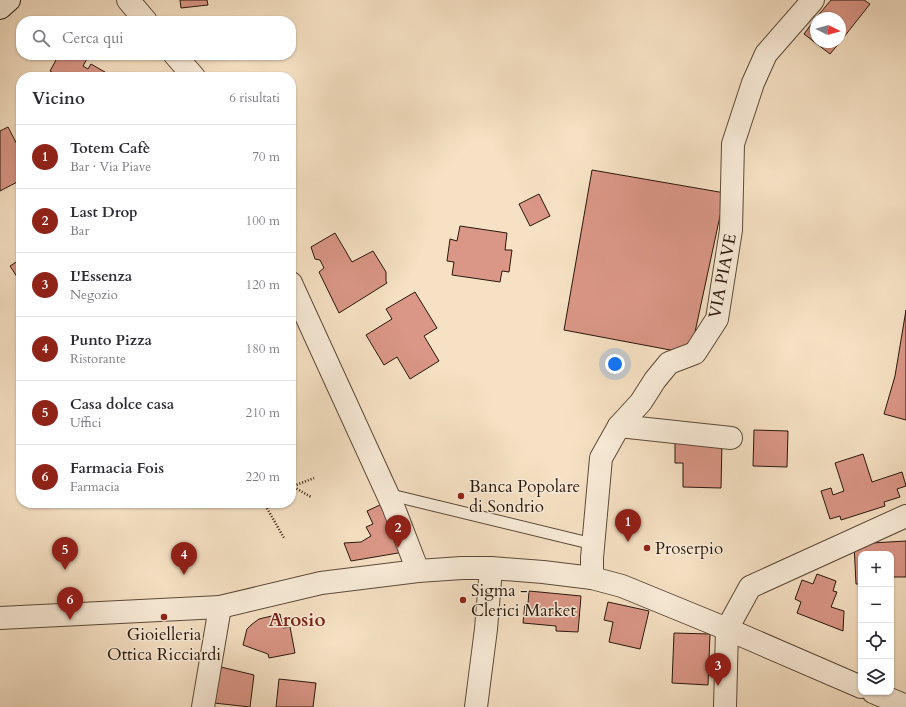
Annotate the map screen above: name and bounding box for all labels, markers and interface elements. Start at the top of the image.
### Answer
north arrow [810,12,846,48]
search box [16,16,296,60]
icon: search [30,27,52,49]
text: Cerca qui [62,28,124,48]
text: Vicino [32,87,85,110]
text: 6 risultati [229,89,280,107]
text: Totem Cafè [70,138,150,158]
text: 1 [42,148,48,166]
text: 70 m [252,148,280,166]
text: Bar · Via Piave [70,158,151,176]
text: Last Drop [70,202,137,222]
text: 2 [42,212,48,230]
text: 100 m [246,212,280,230]
text: Bar [70,222,89,240]
street label: VIA PIAVE [703,232,742,320]
text: L'Essenza [70,266,132,286]
text: 3 [42,276,48,294]
text: 120 m [246,276,280,294]
text: Negozio [70,286,118,304]
text: Punto Pizza [70,330,152,350]
text: 4 [42,340,48,358]
text: 180 m [246,340,280,358]
text: Ristorante [70,350,126,368]
your location [605,354,625,374]
text: Casa dolce casa [70,394,174,414]
text: 5 [42,404,48,422]
text: 210 m [246,404,280,422]
text: Uffici [70,414,101,432]
text: Farmacia Fois [70,458,164,478]
text: 6 [42,468,48,486]
text: 220 m [246,468,280,486]
place label: Banca Popolare di Sondrio [469,475,580,518]
text: Farmacia [70,478,120,496]
marker: Banca Popolare di Sondrio [456,491,466,501]
pin: 1 [615,509,641,542]
pin: 2 [385,515,411,548]
pin: 5 [52,537,78,570]
place label: Proserpio [655,537,723,560]
pin: 4 [171,542,197,575]
marker: Proserpio [642,543,652,553]
map controls [858,551,894,695]
button: + [858,551,894,587]
place label: Sigma - Clerici Market [471,579,577,622]
pin: 6 [57,587,83,620]
button: − [858,587,894,623]
marker: Sigma - Clerici Market [458,595,468,605]
district label: Arosio [268,607,326,633]
marker: Gioielleria Ottica Ricciardi [159,612,169,622]
place label: Gioielleria Ottica Ricciardi [107,623,221,666]
button: locate [858,623,894,659]
pin: 3 [705,653,731,686]
button: layers [858,659,894,695]

